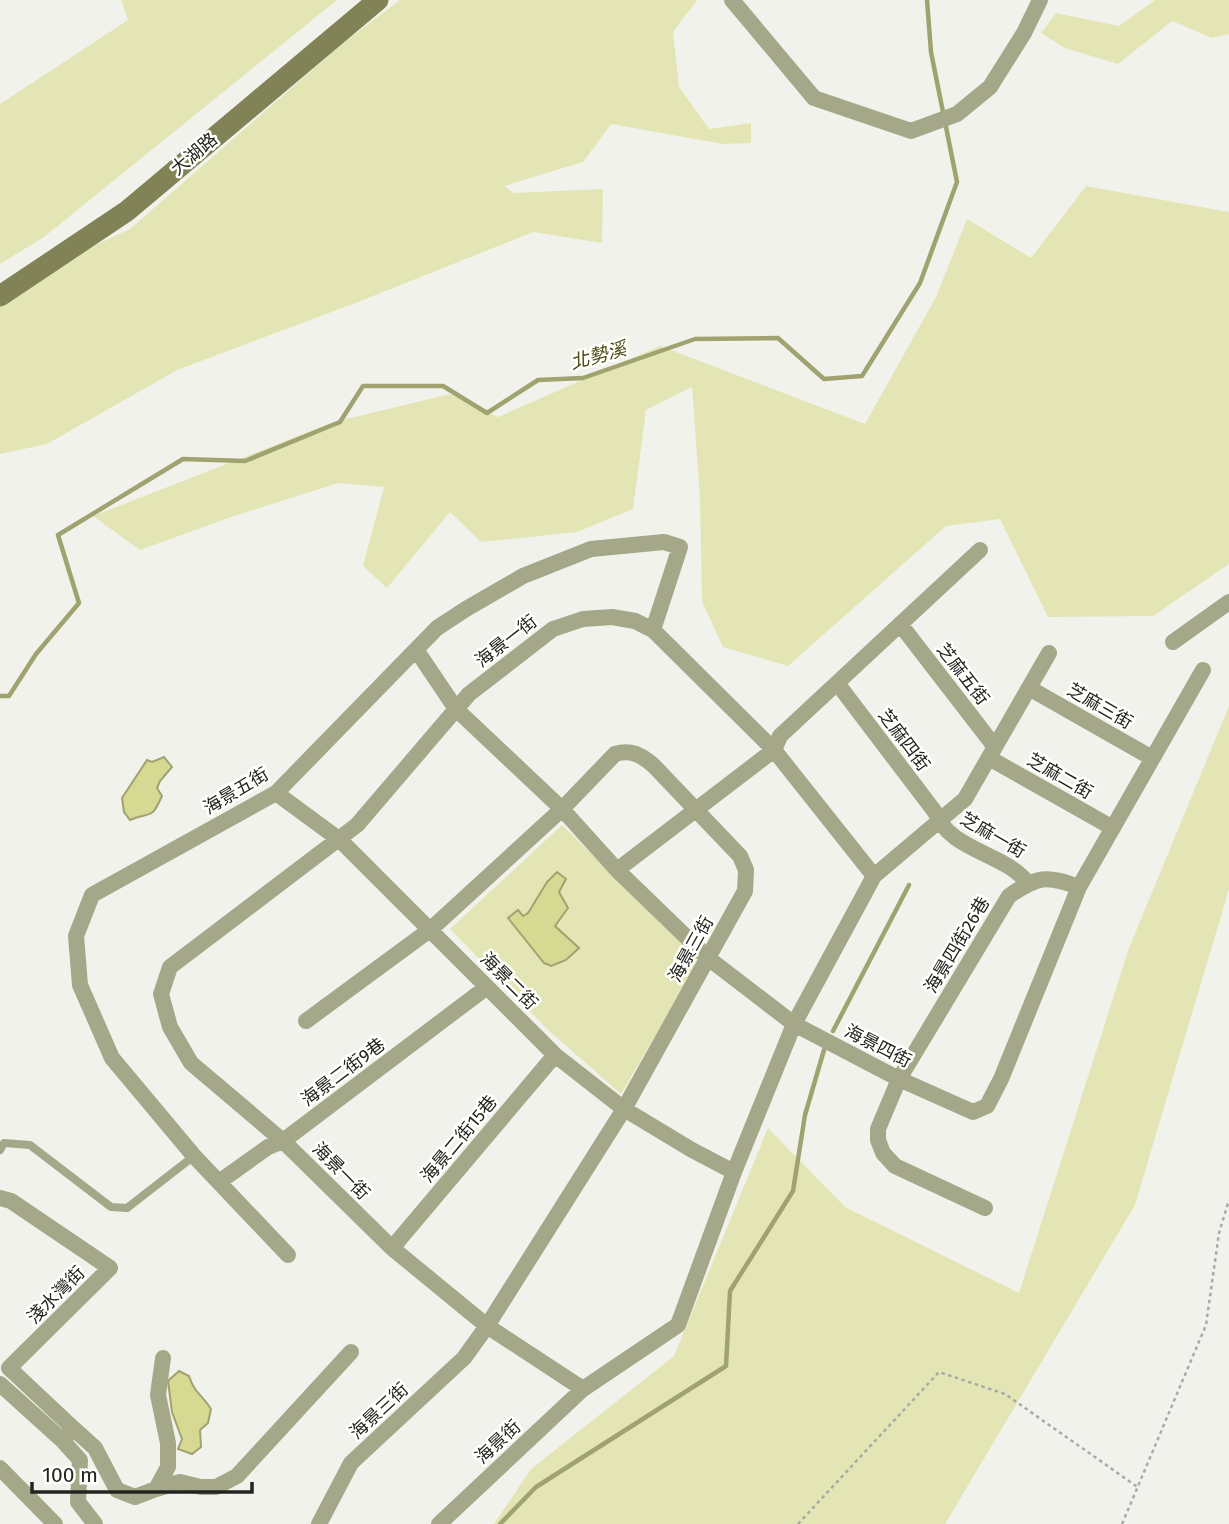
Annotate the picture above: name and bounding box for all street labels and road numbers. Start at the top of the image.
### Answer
street label: 大湖路 [166,128,222,180]
street label: 海景一街 [471,610,541,672]
street label: 芝麻五街 [932,639,994,709]
street label: 芝麻三街 [1063,678,1137,734]
street label: 芝麻四街 [874,705,934,775]
street label: 芝麻二街 [1023,748,1097,804]
street label: 海景五街 [199,763,273,819]
street label: 芝麻一街 [956,807,1030,863]
street label: 海景四街26巷 [920,893,994,997]
street label: 海景三街 [664,912,718,986]
street label: 海景二街 [476,948,542,1014]
street label: 海景四街 [841,1020,915,1072]
street label: 海景二街9巷 [297,1033,389,1111]
street label: 海景二街15巷 [416,1091,502,1187]
street label: 海景一街 [308,1138,374,1204]
street label: 淺水灣街 [23,1262,89,1328]
street label: 海景三街 [345,1378,413,1444]
street label: 海景街 [471,1416,525,1468]

